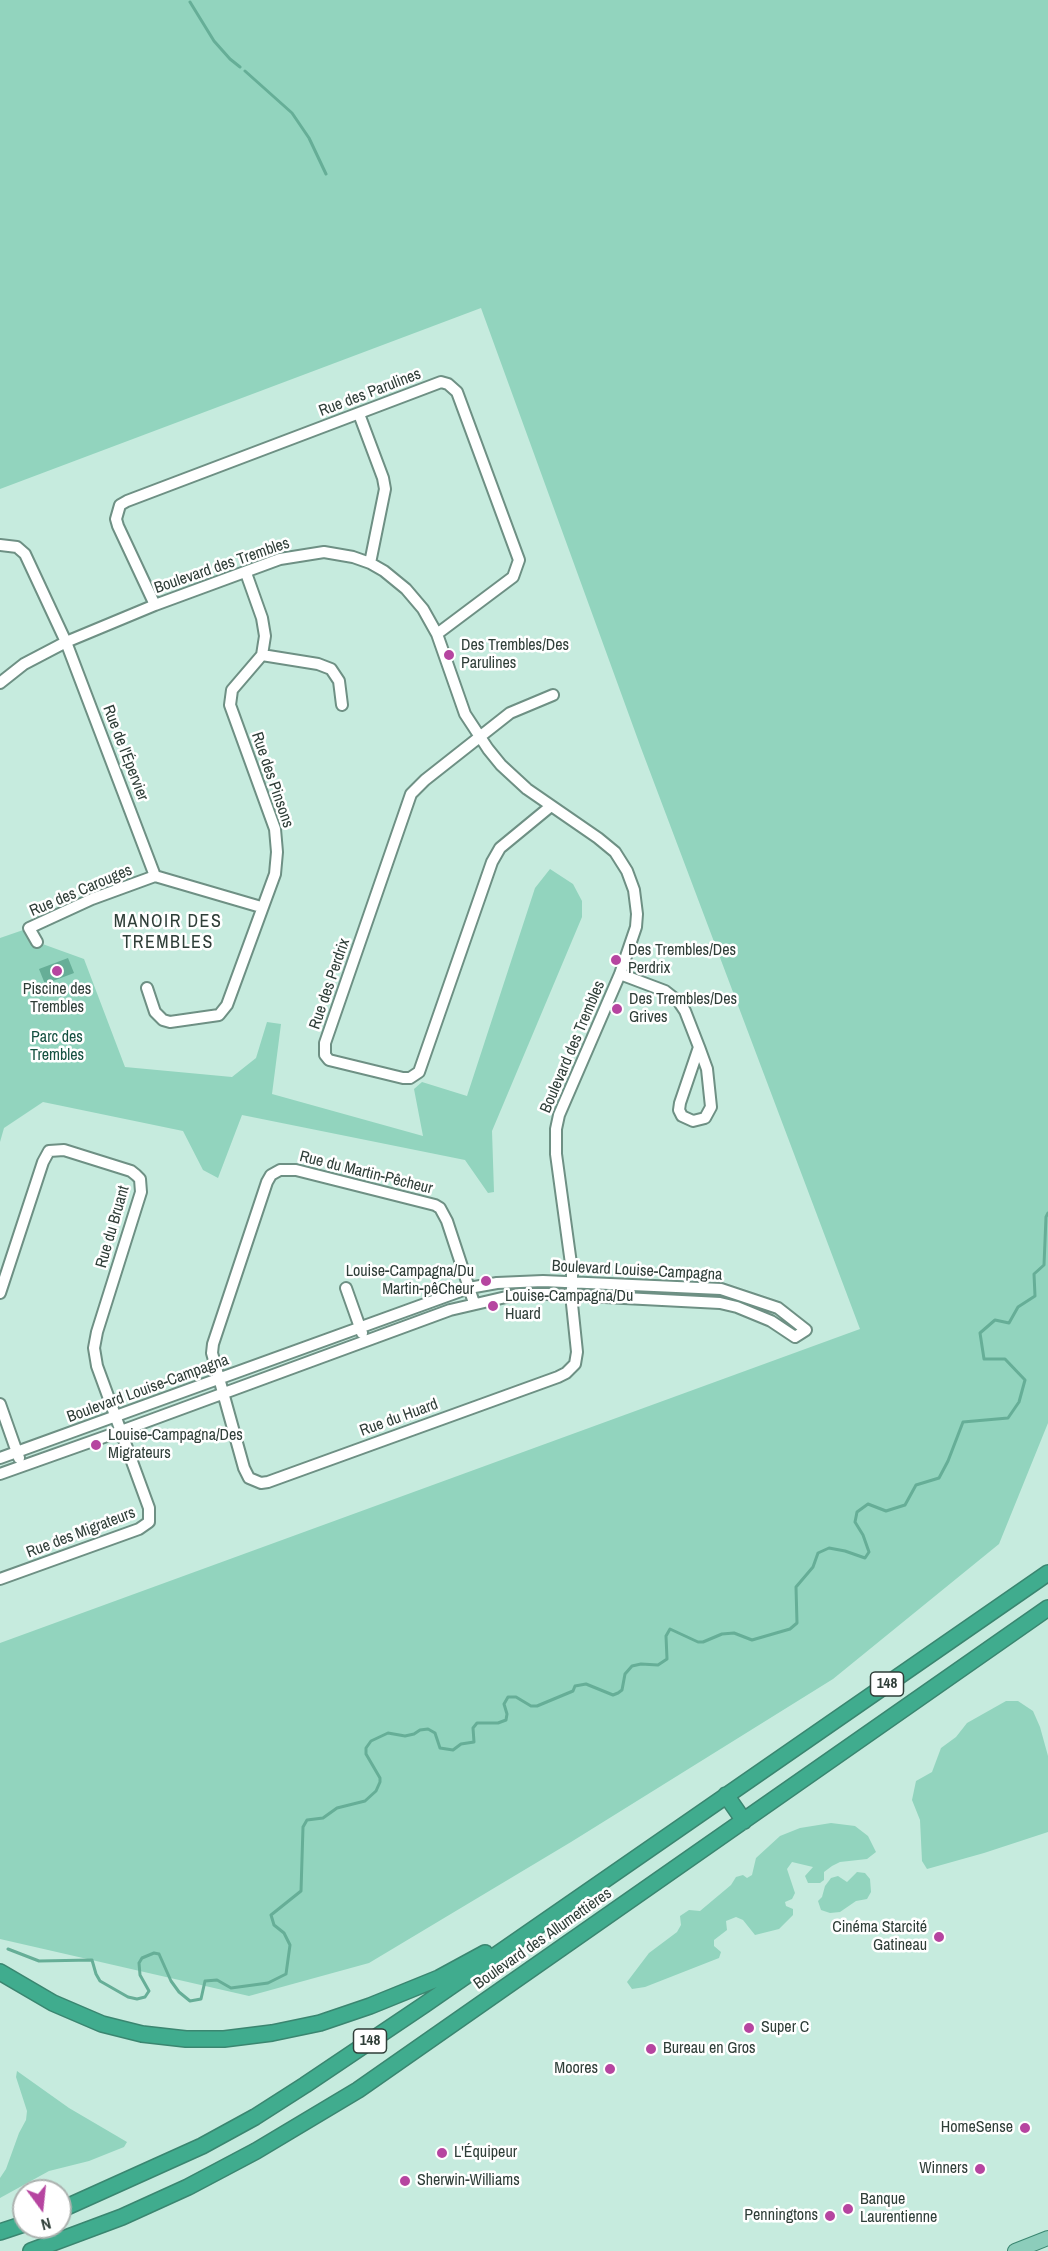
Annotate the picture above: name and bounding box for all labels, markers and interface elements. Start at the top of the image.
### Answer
street label: Rue des Parulines [316,365,424,421]
street label: Boulevard des Trembles [152,534,292,598]
place label: Des Trembles/Des Parulines [461,636,569,674]
marker: Des Trembles/Des Parulines [442,648,456,662]
street label: Rue de l'Épervier [98,702,152,804]
street label: Rue des Pinsons [247,730,297,830]
street label: Rue des Carouges [27,861,135,921]
district label: MANOIR DES TREMBLES [114,911,222,954]
street label: Rue des Perdrix [305,936,355,1032]
place label: Des Trembles/Des Perdrix [628,941,736,979]
marker: Des Trembles/Des Perdrix [609,953,623,967]
marker: Piscine des Trembles [50,964,64,978]
street label: Boulevard des Trembles [536,978,610,1116]
place label: Piscine des Trembles [23,980,91,1018]
place label: Des Trembles/Des Grives [629,990,737,1028]
marker: Des Trembles/Des Grives [610,1002,624,1016]
park label: Parc des Trembles [30,1028,84,1066]
street label: Rue du Martin-Pêcheur [298,1147,434,1199]
street label: Rue du Bruant [92,1184,134,1270]
street label: Boulevard Louise-Campagna [551,1257,723,1285]
place label: Louise-Campagna/Du Martin-pêCheur [346,1262,474,1300]
marker: Louise-Campagna/Du Martin-pêCheur [479,1274,493,1288]
place label: Louise-Campagna/Du Huard [505,1287,633,1325]
marker: Louise-Campagna/Du Huard [486,1299,500,1313]
street label: Boulevard Louise-Campagna [65,1351,231,1427]
street label: Rue du Huard [357,1395,441,1441]
place label: Louise-Campagna/Des Migrateurs [108,1426,243,1464]
marker: Louise-Campagna/Des Migrateurs [89,1438,103,1452]
street label: Rue des Migrateurs [24,1503,138,1563]
road number: 148 [870,1672,904,1696]
street label: Boulevard des Allumettières [470,1884,616,1994]
place label: Cinéma Starcité Gatineau [832,1918,927,1956]
marker: Cinéma Starcité Gatineau [932,1930,946,1944]
place label: Super C [761,2018,809,2038]
marker: Super C [742,2021,756,2035]
road number: 148 [354,2029,386,2053]
place label: Bureau en Gros [663,2039,756,2059]
marker: Bureau en Gros [644,2042,658,2056]
place label: Moores [554,2059,598,2079]
marker: Moores [603,2062,617,2076]
place label: HomeSense [941,2118,1013,2138]
marker: HomeSense [1018,2121,1032,2135]
place label: L'Équipeur [454,2143,517,2163]
marker: L'Équipeur [435,2146,449,2160]
place label: Winners [919,2159,968,2179]
marker: Winners [973,2162,987,2176]
place label: Sherwin-Williams [417,2171,520,2191]
marker: Sherwin-Williams [398,2174,412,2188]
north arrow [12,2179,72,2239]
place label: Banque Laurentienne [860,2190,937,2228]
marker: Banque Laurentienne [841,2202,855,2216]
place label: Penningtons [744,2206,818,2226]
marker: Penningtons [823,2209,837,2223]
text: N [39,2213,54,2236]

